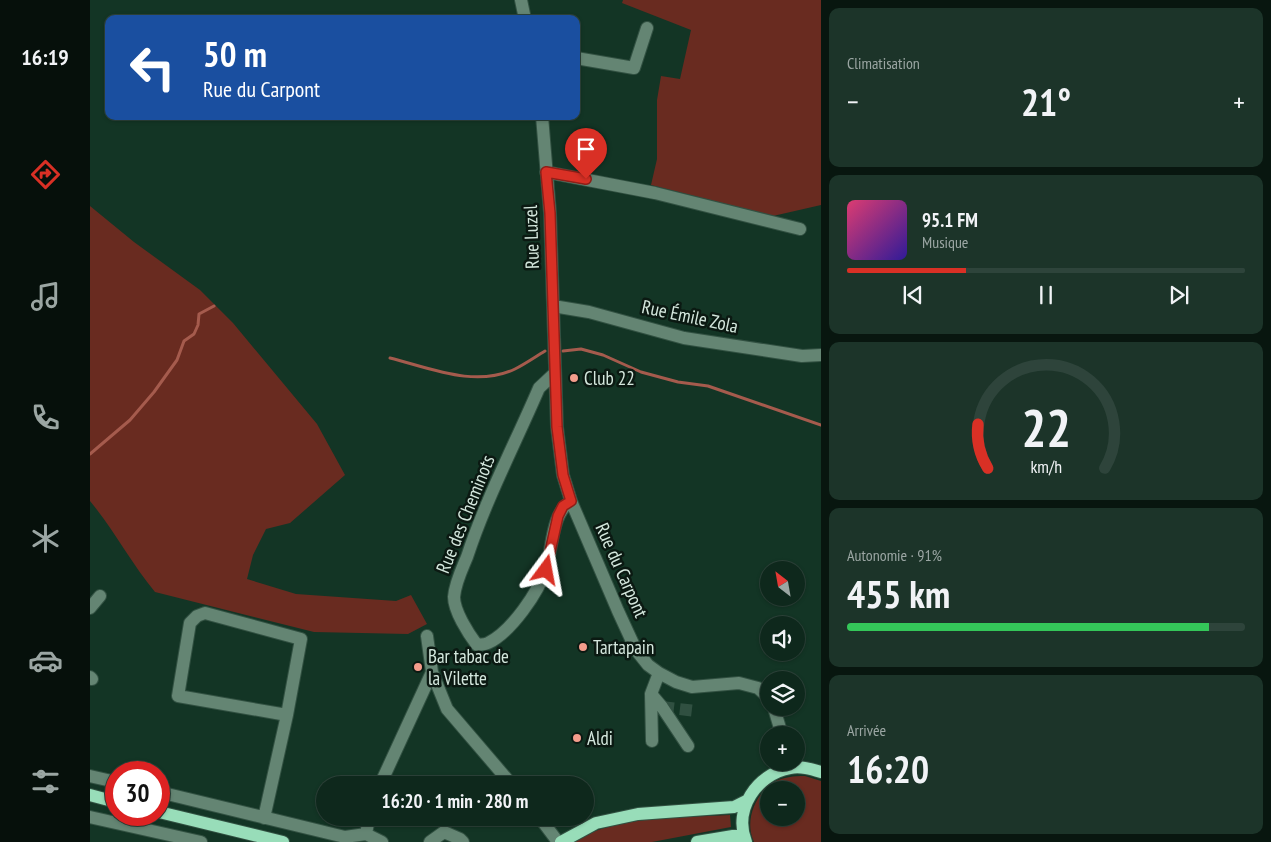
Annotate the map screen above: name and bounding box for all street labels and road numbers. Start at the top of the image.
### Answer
street label: Rue Luzel [518,204,544,269]
street label: Rue Émile Zola [640,294,740,338]
street label: Rue des Cheminots [430,451,500,577]
street label: Rue du Carpont [590,519,654,622]

